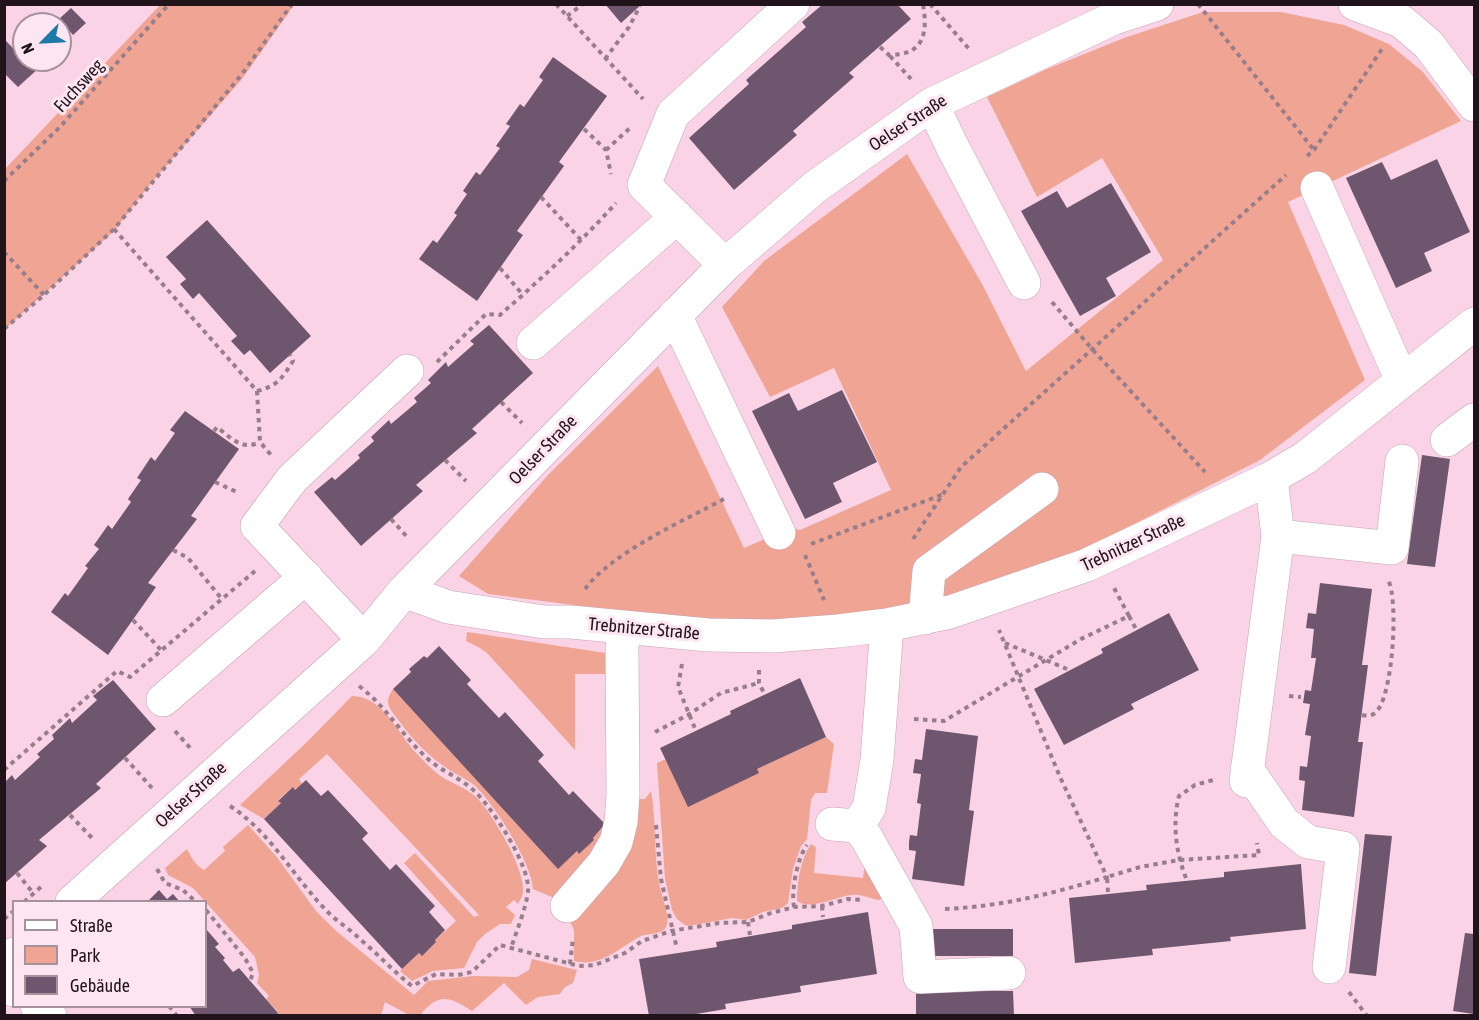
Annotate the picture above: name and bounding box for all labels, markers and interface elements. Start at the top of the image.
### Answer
north arrow [12,12,72,72]
text: N [17,41,38,56]
street label: Fuchsweg [50,55,108,117]
street label: Oelser Straße [865,90,951,156]
street label: Oelser Straße [505,411,581,489]
street label: Trebnitzer Straße [1078,510,1188,576]
street label: Trebnitzer Straße [587,613,701,645]
street label: Oelser Straße [151,757,231,833]
legend [12,900,207,1008]
text: Straße [70,915,113,936]
text: Park [70,945,100,966]
text: Gebäude [70,975,130,996]

